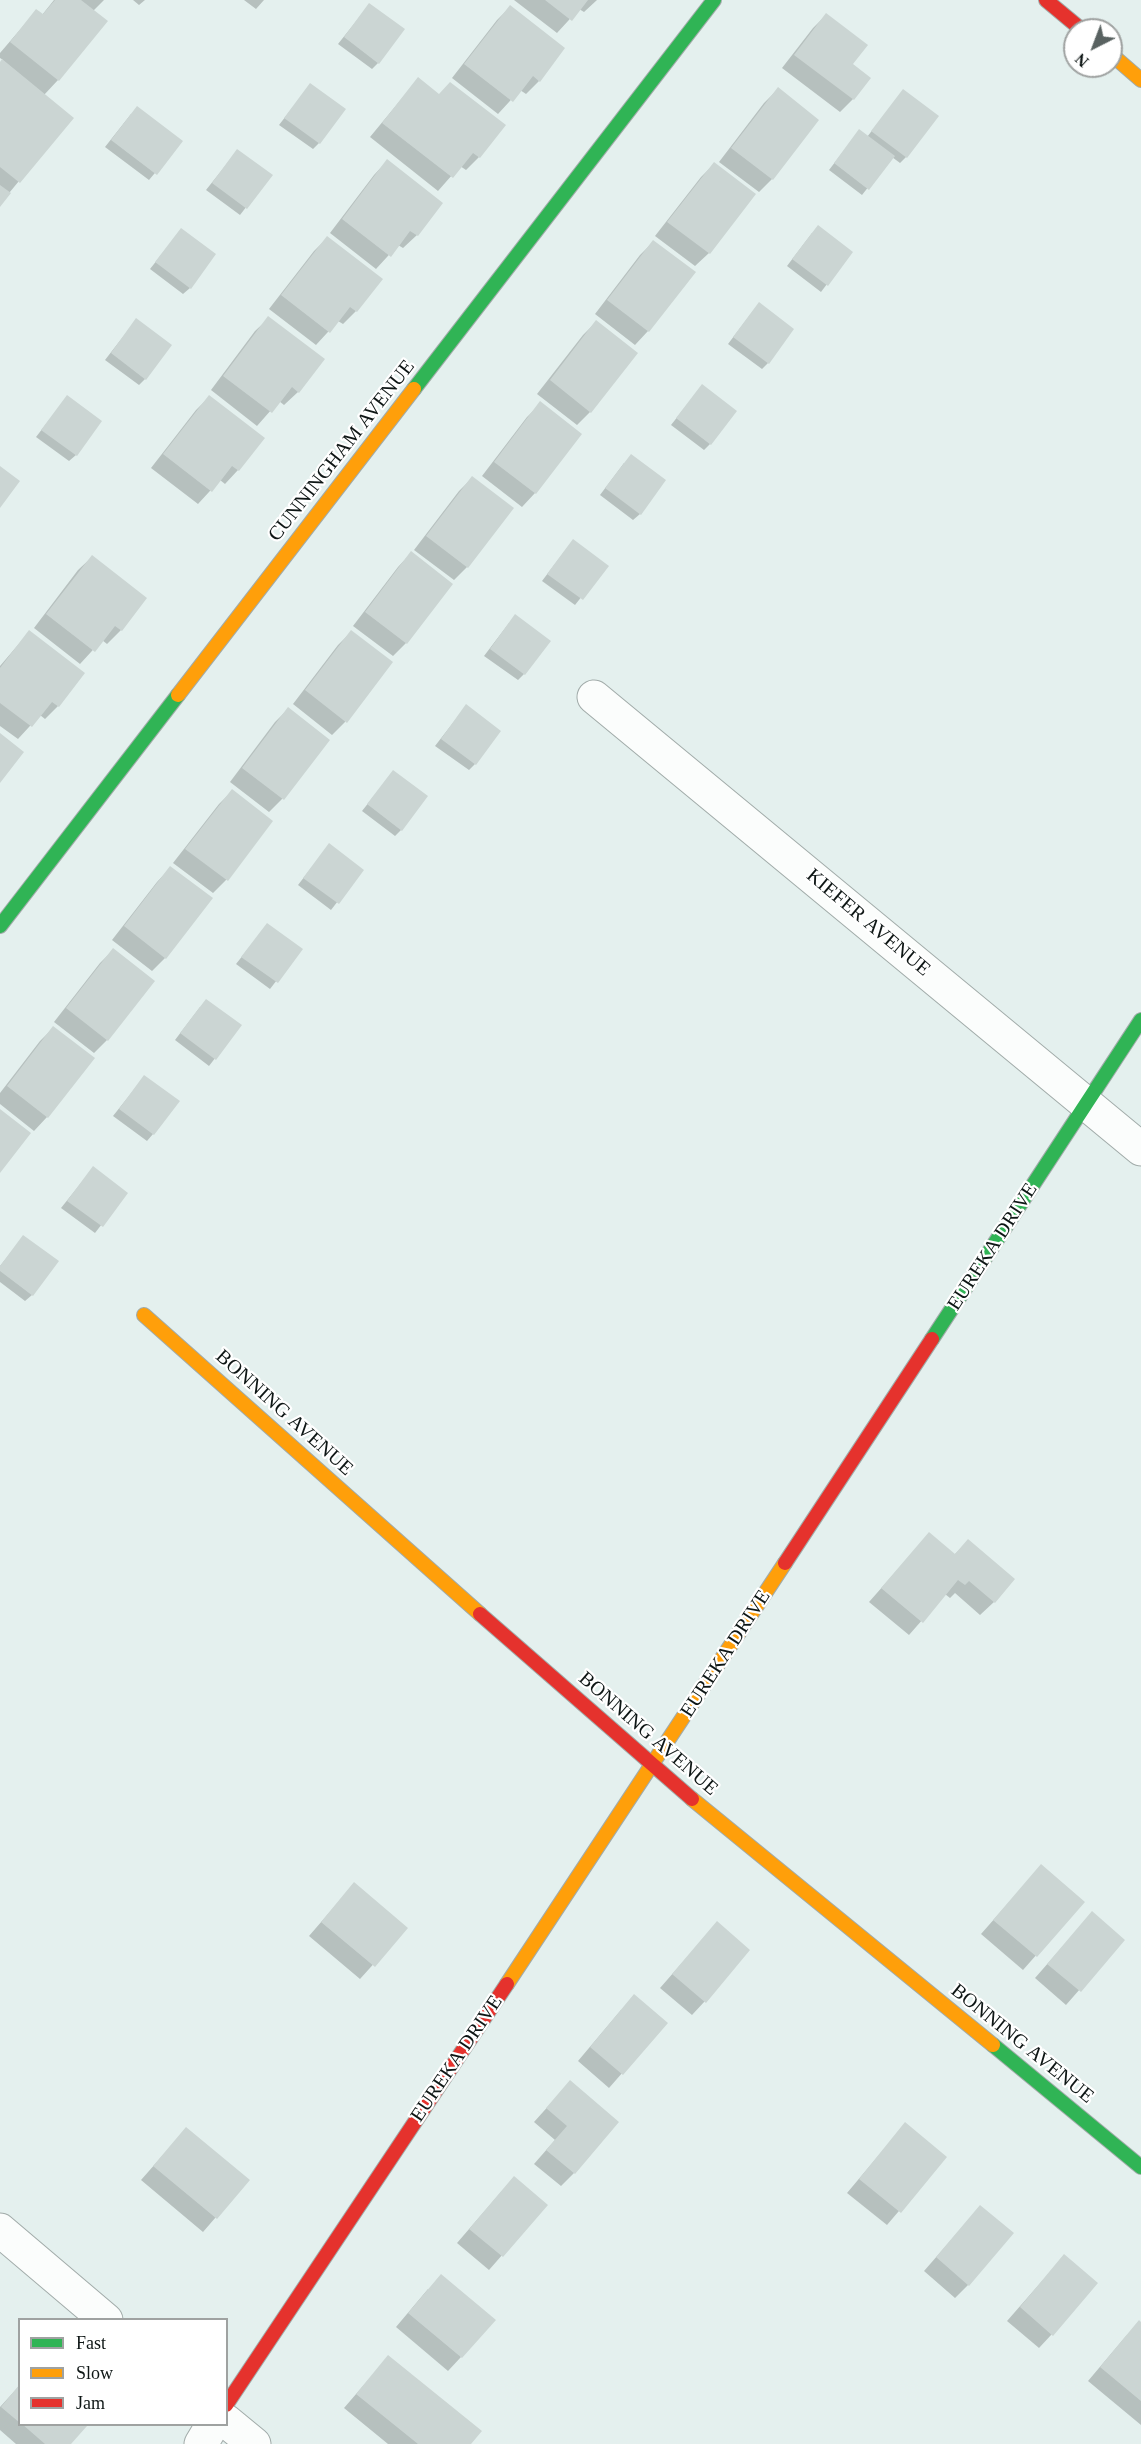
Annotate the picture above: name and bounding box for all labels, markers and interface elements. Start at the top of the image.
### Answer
north arrow [1063,18,1123,78]
text: N [1072,50,1092,70]
street label: CUNNINGHAM AVENUE [264,356,420,546]
street label: KIEFER AVENUE [801,864,935,982]
street label: EUREKA DRIVE [943,1179,1043,1315]
street label: BONNING AVENUE [210,1345,358,1481]
street label: EUREKA DRIVE [676,1586,776,1722]
street label: BONNING AVENUE [573,1667,723,1801]
street label: BONNING AVENUE [946,1979,1098,2109]
street label: EUREKA DRIVE [406,1991,508,2127]
legend [18,2318,228,2426]
text: Fast [76,2333,106,2353]
text: Slow [76,2363,113,2383]
text: Jam [76,2393,105,2413]

